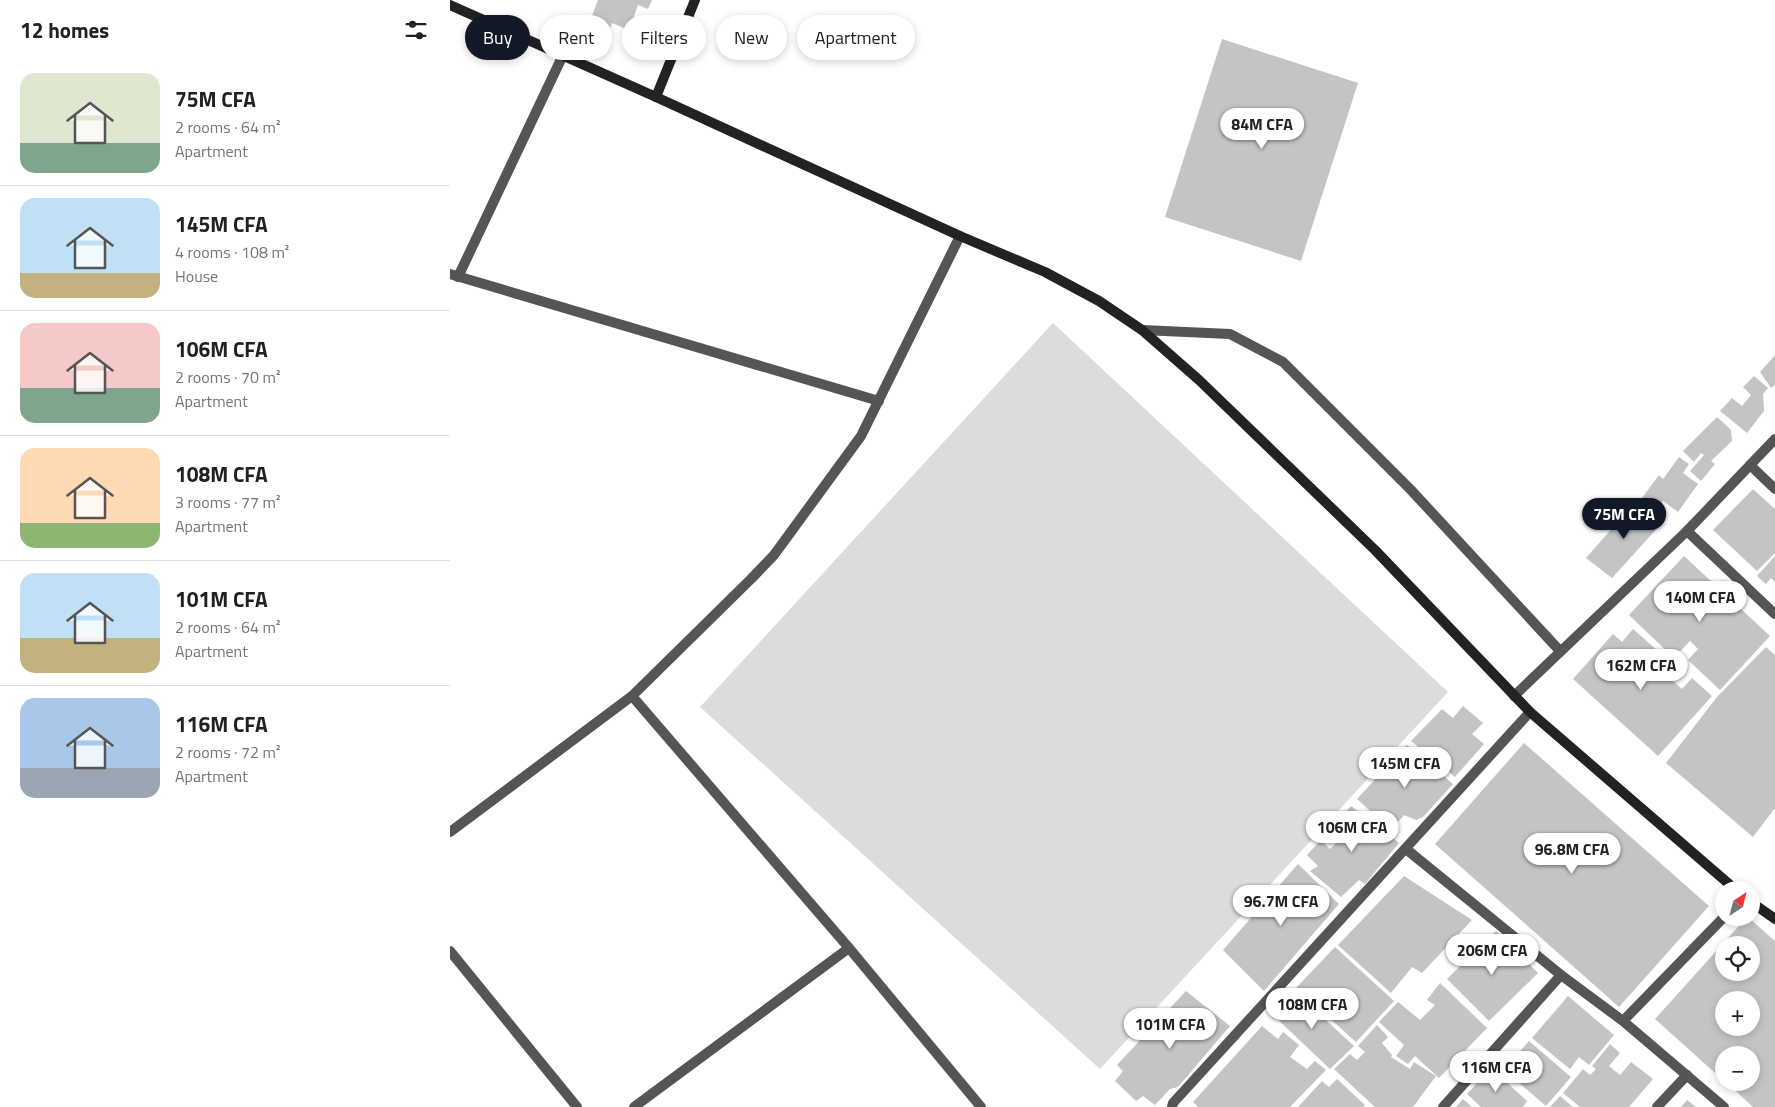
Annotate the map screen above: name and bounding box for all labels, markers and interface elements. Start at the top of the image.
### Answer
text: 12 homes [20,14,109,46]
chip: Buy [465,15,530,60]
chip: Rent [540,15,612,60]
chip: Filters [622,15,706,60]
chip: New [716,15,787,60]
chip: Apartment [797,15,915,60]
icon: filters [402,16,430,44]
text: 75M CFA [175,83,256,115]
icon: home [60,93,120,153]
pin: 84M CFA [1216,108,1308,150]
text: 84M CFA [1231,112,1293,136]
text: 2 rooms · 64 m² [175,115,280,139]
text: Apartment [175,139,248,163]
text: 145M CFA [175,208,268,240]
icon: home [60,218,120,278]
text: 4 rooms · 108 m² [175,240,289,264]
text: House [175,264,218,288]
text: 106M CFA [175,333,268,365]
icon: home [60,343,120,403]
text: 2 rooms · 70 m² [175,365,280,389]
text: Apartment [175,389,248,413]
text: 108M CFA [175,458,268,490]
icon: home [60,468,120,528]
text: 3 rooms · 77 m² [175,490,280,514]
pin: 75M CFA [1578,498,1670,540]
text: 75M CFA [1593,502,1655,526]
text: Apartment [175,514,248,538]
pin: 140M CFA [1648,580,1752,623]
text: 101M CFA [175,583,268,615]
text: 140M CFA [1665,585,1735,609]
icon: home [60,593,120,653]
text: 2 rooms · 64 m² [175,615,280,639]
text: Apartment [175,639,248,663]
pin: 162M CFA [1589,648,1693,691]
text: 162M CFA [1606,653,1676,677]
text: 116M CFA [175,708,268,740]
icon: home [60,718,120,778]
text: 2 rooms · 72 m² [175,740,280,764]
pin: 145M CFA [1353,746,1457,789]
text: 145M CFA [1370,751,1440,775]
text: Apartment [175,764,248,788]
pin: 106M CFA [1300,810,1404,853]
text: 106M CFA [1317,815,1387,839]
pin: 96.8M CFA [1515,832,1629,875]
text: 96.8M CFA [1535,837,1609,861]
north arrow [1715,881,1760,926]
map controls [1715,881,1760,1091]
pin: 96.7M CFA [1224,884,1338,927]
text: 96.7M CFA [1244,889,1318,913]
pin: 206M CFA [1440,934,1544,976]
button: locate [1715,936,1760,981]
text: 206M CFA [1457,938,1527,962]
pin: 108M CFA [1260,988,1364,1030]
button: + [1715,991,1760,1036]
text: 108M CFA [1277,992,1347,1016]
pin: 101M CFA [1118,1008,1222,1050]
text: 101M CFA [1135,1012,1205,1036]
button: − [1715,1046,1760,1091]
pin: 116M CFA [1444,1050,1548,1093]
text: 116M CFA [1461,1055,1531,1079]

